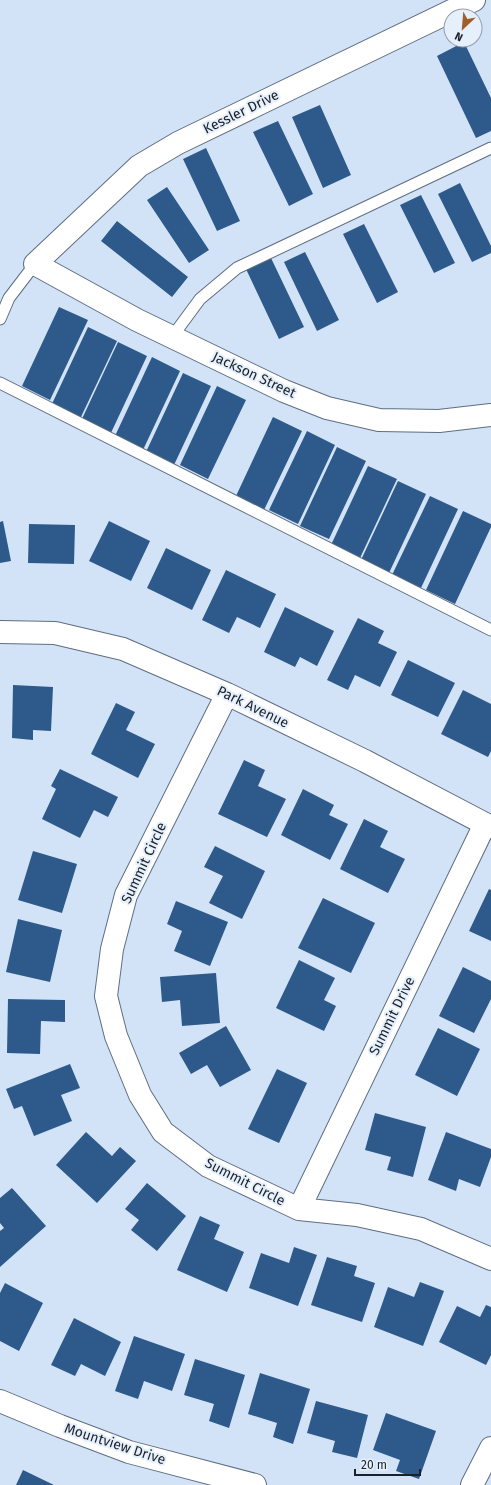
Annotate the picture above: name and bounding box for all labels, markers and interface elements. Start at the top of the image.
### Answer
north arrow [443,8,483,48]
text: N [453,29,465,44]
street label: Kessler Drive [200,86,282,138]
street label: Jackson Street [209,348,299,402]
street label: Park Avenue [214,682,292,732]
street label: Summit Circle [118,820,170,906]
street label: Summit Drive [366,974,418,1058]
street label: Summit Circle [202,1155,288,1209]
street label: Mountview Drive [62,1420,168,1468]
scale bar [355,1451,420,1477]
text: 20 m [361,1458,387,1472]

